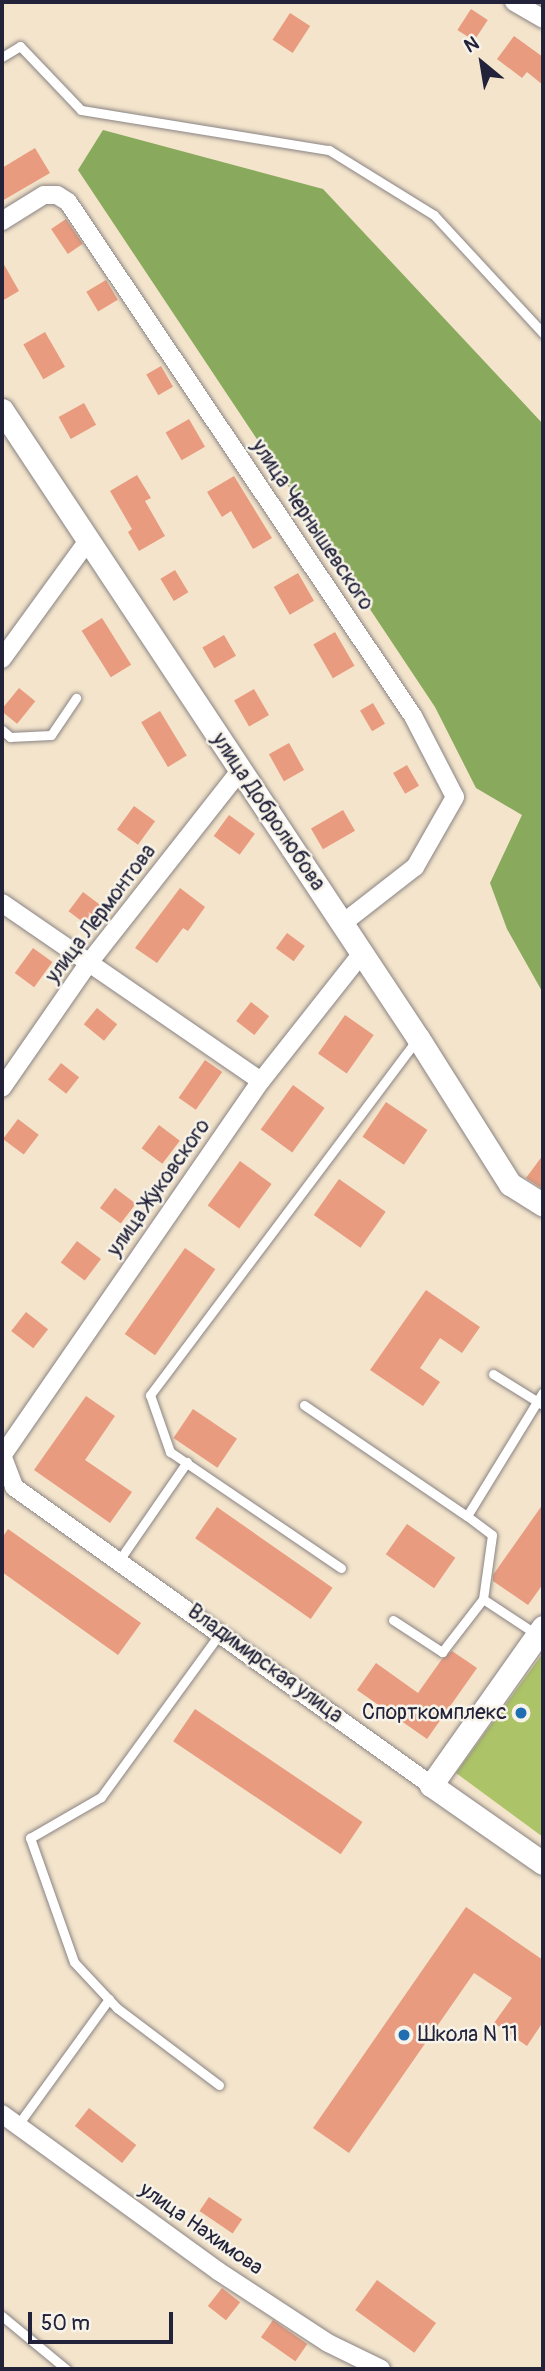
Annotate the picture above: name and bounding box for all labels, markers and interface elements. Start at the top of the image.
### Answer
north arrow [447,28,517,98]
text: N [460,31,483,58]
street label: улица Чернышевского [246,435,378,615]
street label: улица Добролюбова [206,728,330,896]
street label: улица Лермонтова [41,840,161,988]
street label: улица Жуковского [102,1114,216,1262]
street label: Владимирская улица [182,1599,348,1729]
place label: Спорткомплекс [362,1700,507,1726]
marker: Спорткомплекс [513,1705,529,1721]
place label: Школа N 11 [418,2022,518,2048]
marker: Школа N 11 [396,2027,412,2043]
street label: улица Нахимова [134,2177,268,2281]
scale bar [32,2298,177,2342]
text: 50 m [41,2310,90,2337]

